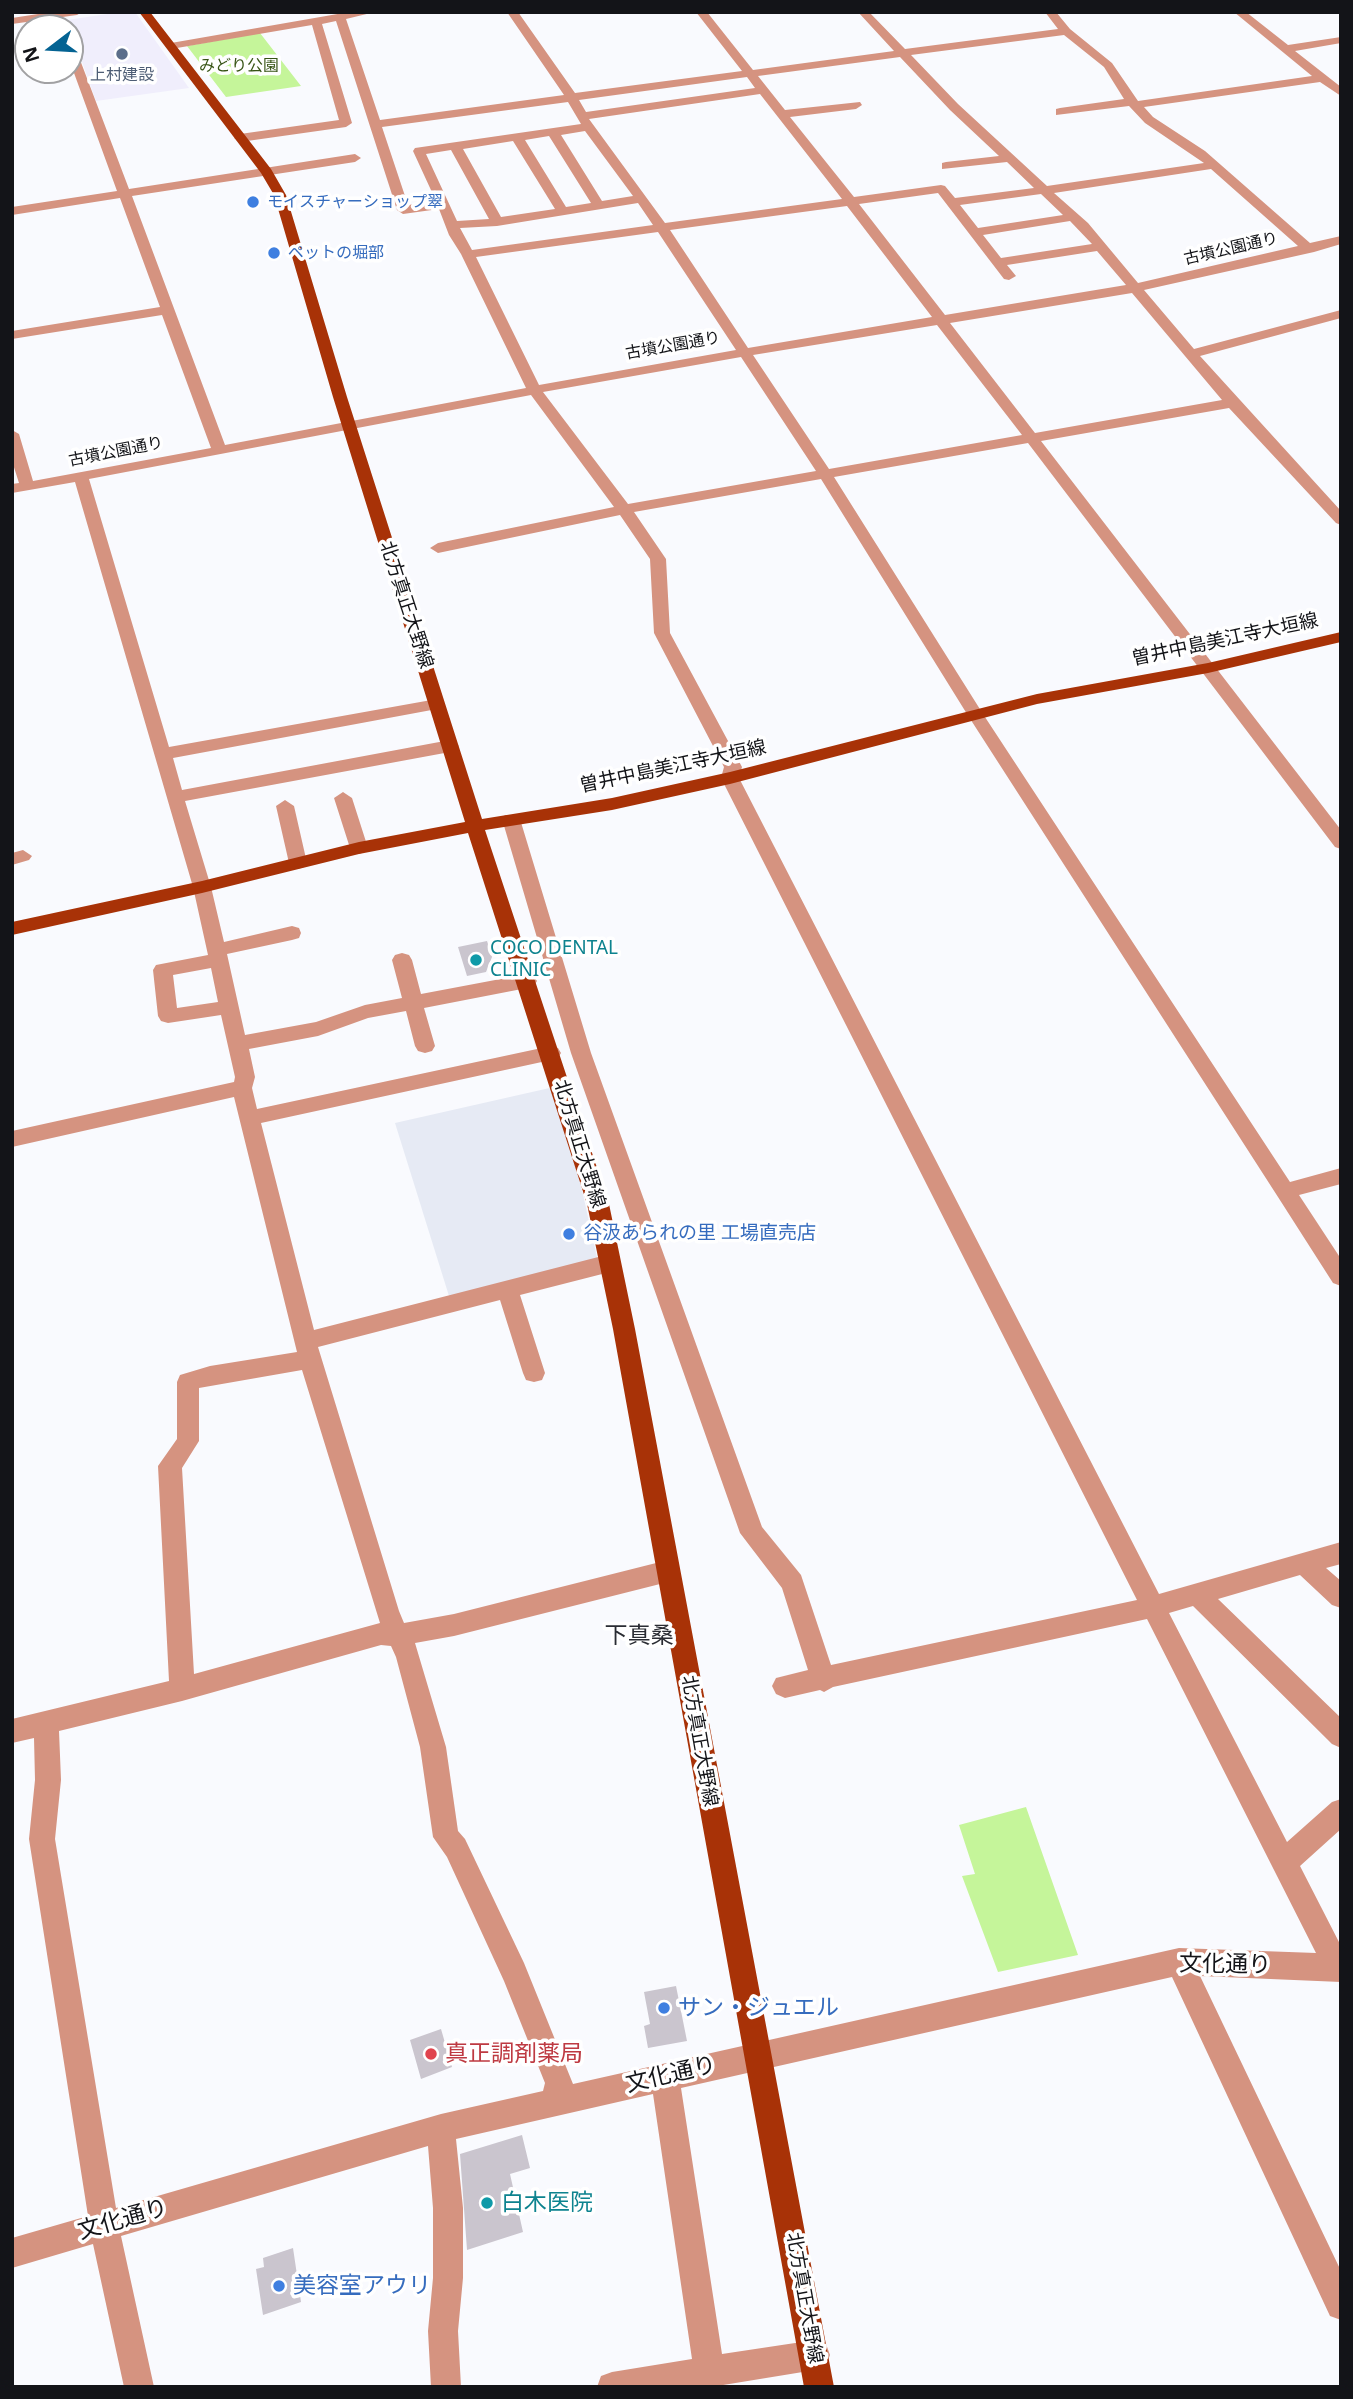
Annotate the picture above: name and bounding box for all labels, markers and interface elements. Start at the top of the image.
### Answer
north arrow [14,14,84,84]
text: N [16,43,46,66]
marker: 上村建設 [114,46,130,62]
park label: みどり公園 [199,56,279,76]
place label: 上村建設 [90,65,154,85]
place label: モイスチャーショップ翠 [267,192,443,212]
marker: モイスチャーショップ翠 [245,194,261,210]
street label: 古墳公園通り [1182,229,1280,269]
place label: ペットの堀部 [288,243,384,263]
marker: ペットの堀部 [266,245,282,261]
street label: 古墳公園通り [624,328,722,364]
street label: 古墳公園通り [67,433,165,471]
street label: 北方真正大野線 [375,538,437,672]
street label: 曽井中島美江寺大垣線 [1130,609,1320,671]
street label: 曽井中島美江寺大垣線 [578,736,768,798]
place label: COCO DENTAL CLINIC [490,938,618,982]
marker: COCO DENTAL CLINIC [468,952,484,968]
street label: 北方真正大野線 [549,1077,609,1211]
place label: 谷汲あられの里 工場直売店 [583,1223,816,1245]
marker: 谷汲あられの里 工場直売店 [561,1226,577,1242]
district label: 下真桑 [605,1622,673,1650]
street label: 北方真正大野線 [676,1674,722,1808]
street label: 文化通り [1179,1950,1271,1980]
place label: サン・ジュエル [678,1994,839,2022]
marker: サン・ジュエル [656,2000,672,2016]
place label: 真正調剤薬局 [445,2040,583,2068]
marker: 真正調剤薬局 [423,2046,439,2062]
street label: 文化通り [623,2051,719,2099]
place label: 白木医院 [501,2189,593,2217]
street label: 文化通り [75,2194,171,2246]
marker: 白木医院 [479,2195,495,2211]
street label: 北方真正大野線 [781,2231,827,2365]
place label: 美容室アウリ [293,2272,431,2300]
marker: 美容室アウリ [271,2278,287,2294]

